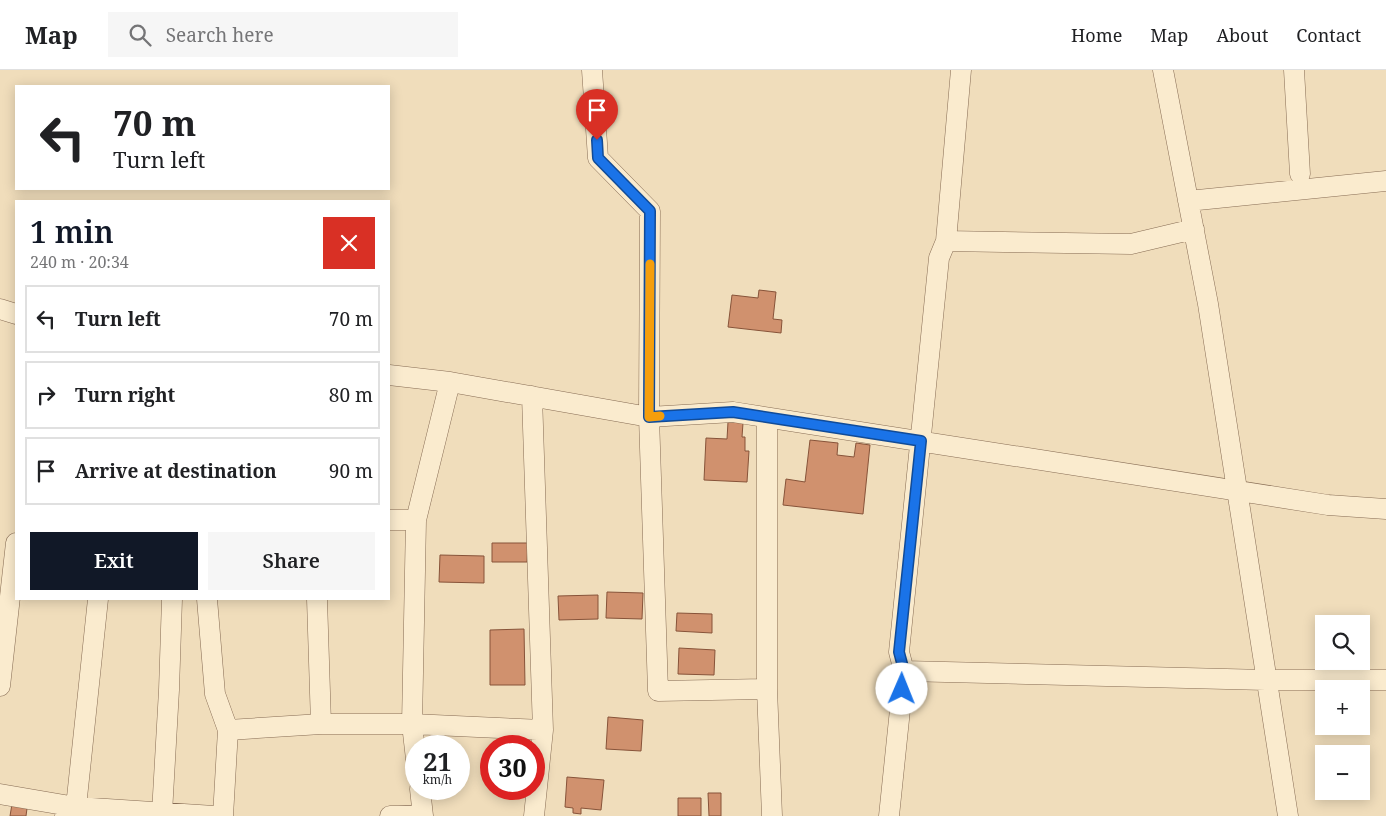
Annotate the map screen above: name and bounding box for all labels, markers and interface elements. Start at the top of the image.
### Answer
search box [108,12,458,57]
text: Map [25,18,78,51]
icon: search [126,21,154,49]
text: Search here [166,22,274,48]
text: Home [1071,23,1122,47]
text: Map [1150,23,1188,47]
text: About [1216,23,1268,47]
text: Contact [1296,23,1361,47]
pin [576,89,618,140]
icon: arrive [583,96,611,124]
text: 70 m [113,99,196,146]
icon: left [30,105,95,170]
text: Turn left [113,144,205,174]
text: 1 min [30,211,114,252]
button: close [323,217,375,269]
text: 240 m · 20:34 [30,251,129,273]
icon: left [32,305,60,333]
text: Turn left [75,306,161,332]
text: 70 m [329,306,373,332]
icon: right [32,381,60,409]
text: Turn right [75,382,175,408]
text: 80 m [329,382,373,408]
icon: arrive [32,457,60,485]
text: Arrive at destination [75,458,277,484]
text: 90 m [329,458,373,484]
button: Exit [30,532,198,590]
button: Share [208,532,375,590]
map controls [1315,615,1370,800]
button: search [1315,615,1370,670]
position arrow [875,662,927,714]
button: + [1315,680,1370,735]
speed limit sign: 30 [480,735,545,800]
text: 21 [423,744,452,778]
button: − [1315,745,1370,800]
text: km/h [423,771,452,788]

